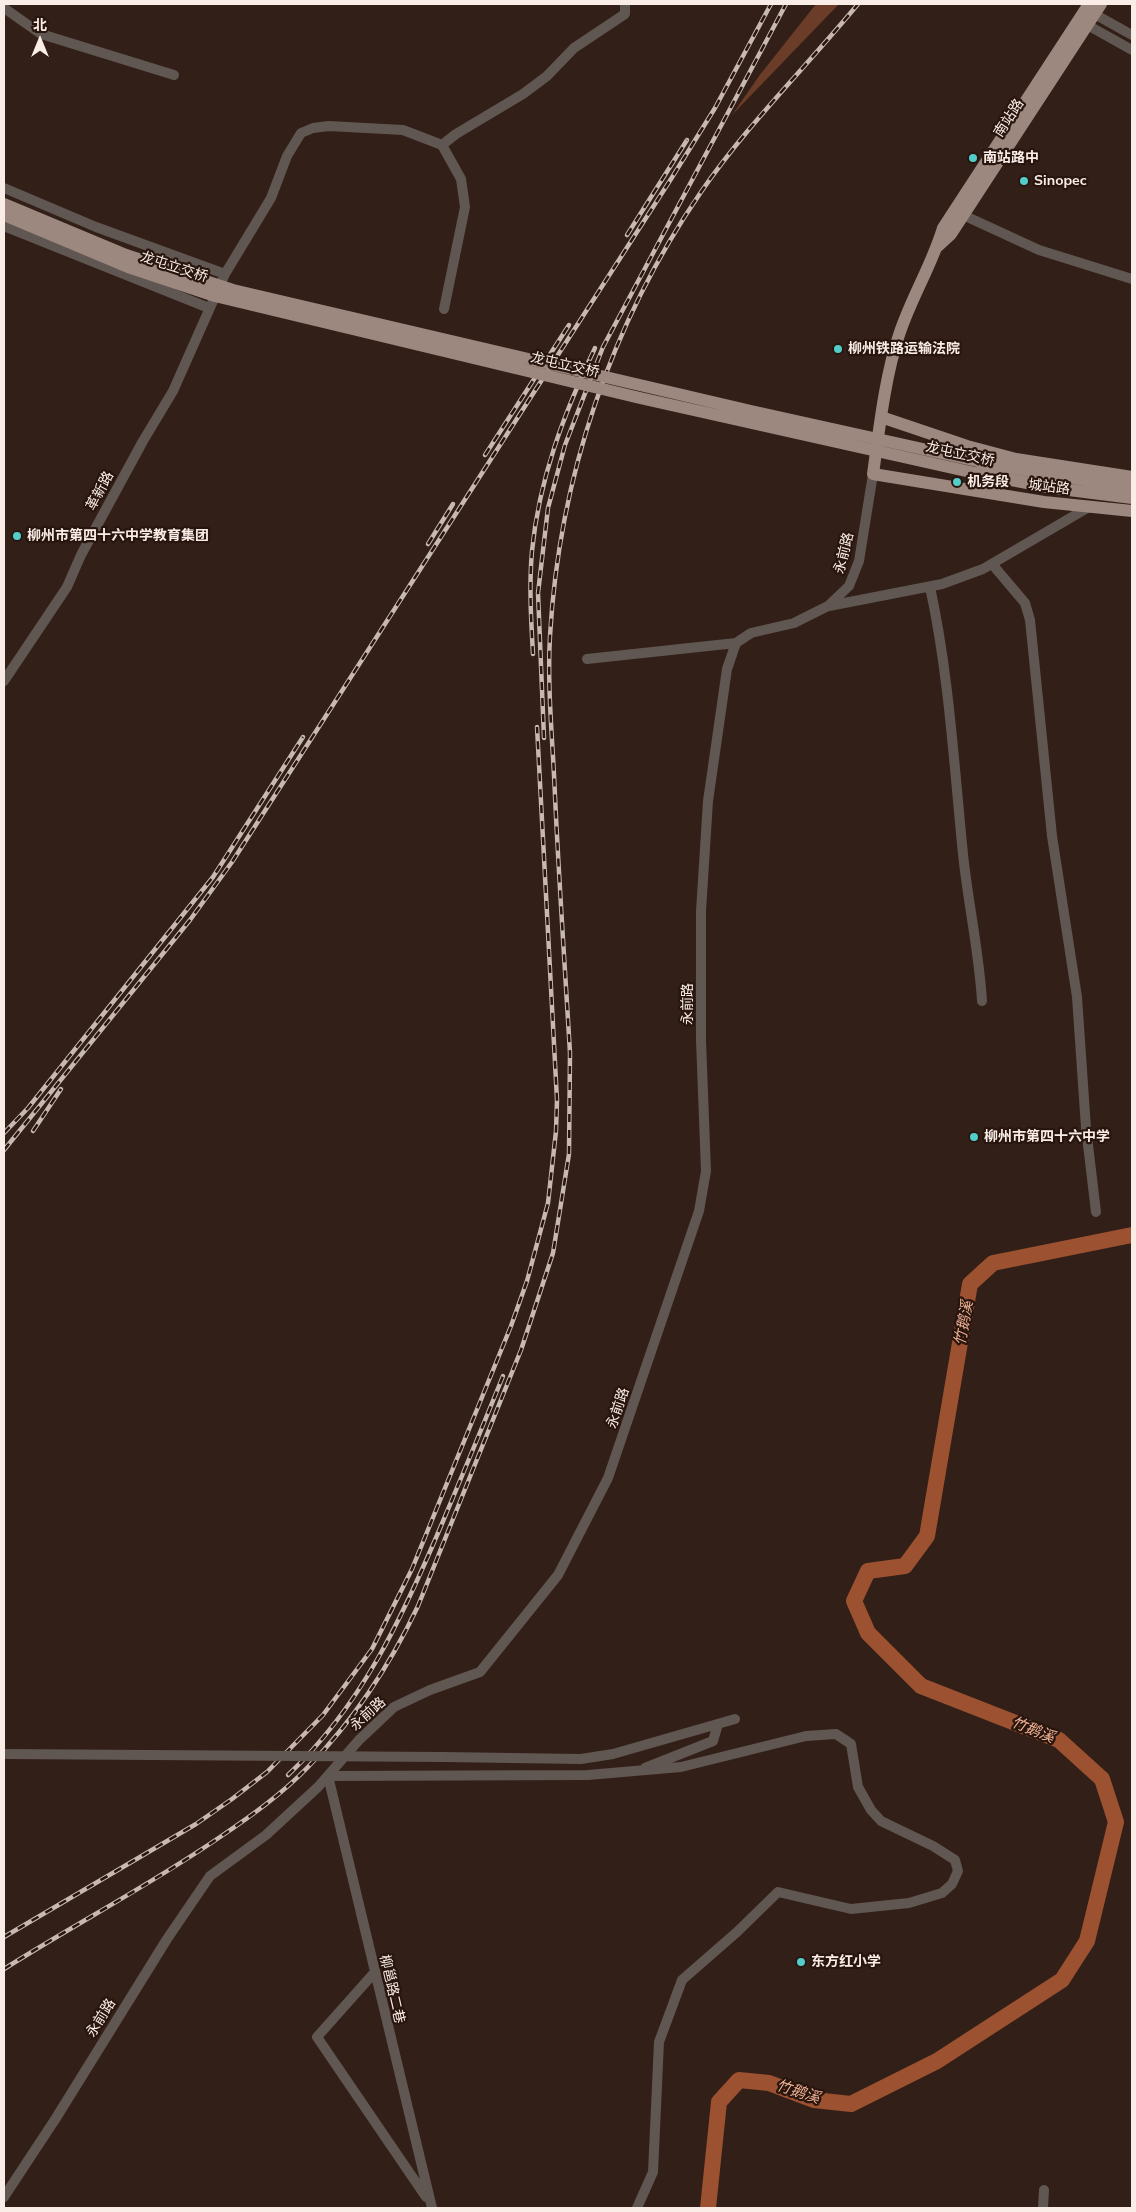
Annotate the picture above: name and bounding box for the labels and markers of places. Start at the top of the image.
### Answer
place label: 南站路中 [983,150,1039,166]
marker: 南站路中 [967,152,979,164]
place label: Sinopec [1034,173,1087,189]
marker: Sinopec [1018,175,1030,187]
place label: 柳州铁路运输法院 [848,341,960,357]
marker: 柳州铁路运输法院 [832,343,844,355]
place label: 机务段 [967,474,1009,490]
marker: 机务段 [951,476,963,488]
place label: 柳州市第四十六中学教育集团 [27,528,209,544]
marker: 柳州市第四十六中学教育集团 [11,530,23,542]
place label: 柳州市第四十六中学 [984,1129,1110,1145]
marker: 柳州市第四十六中学 [968,1131,980,1143]
place label: 东方红小学 [811,1954,881,1970]
marker: 东方红小学 [795,1956,807,1968]

